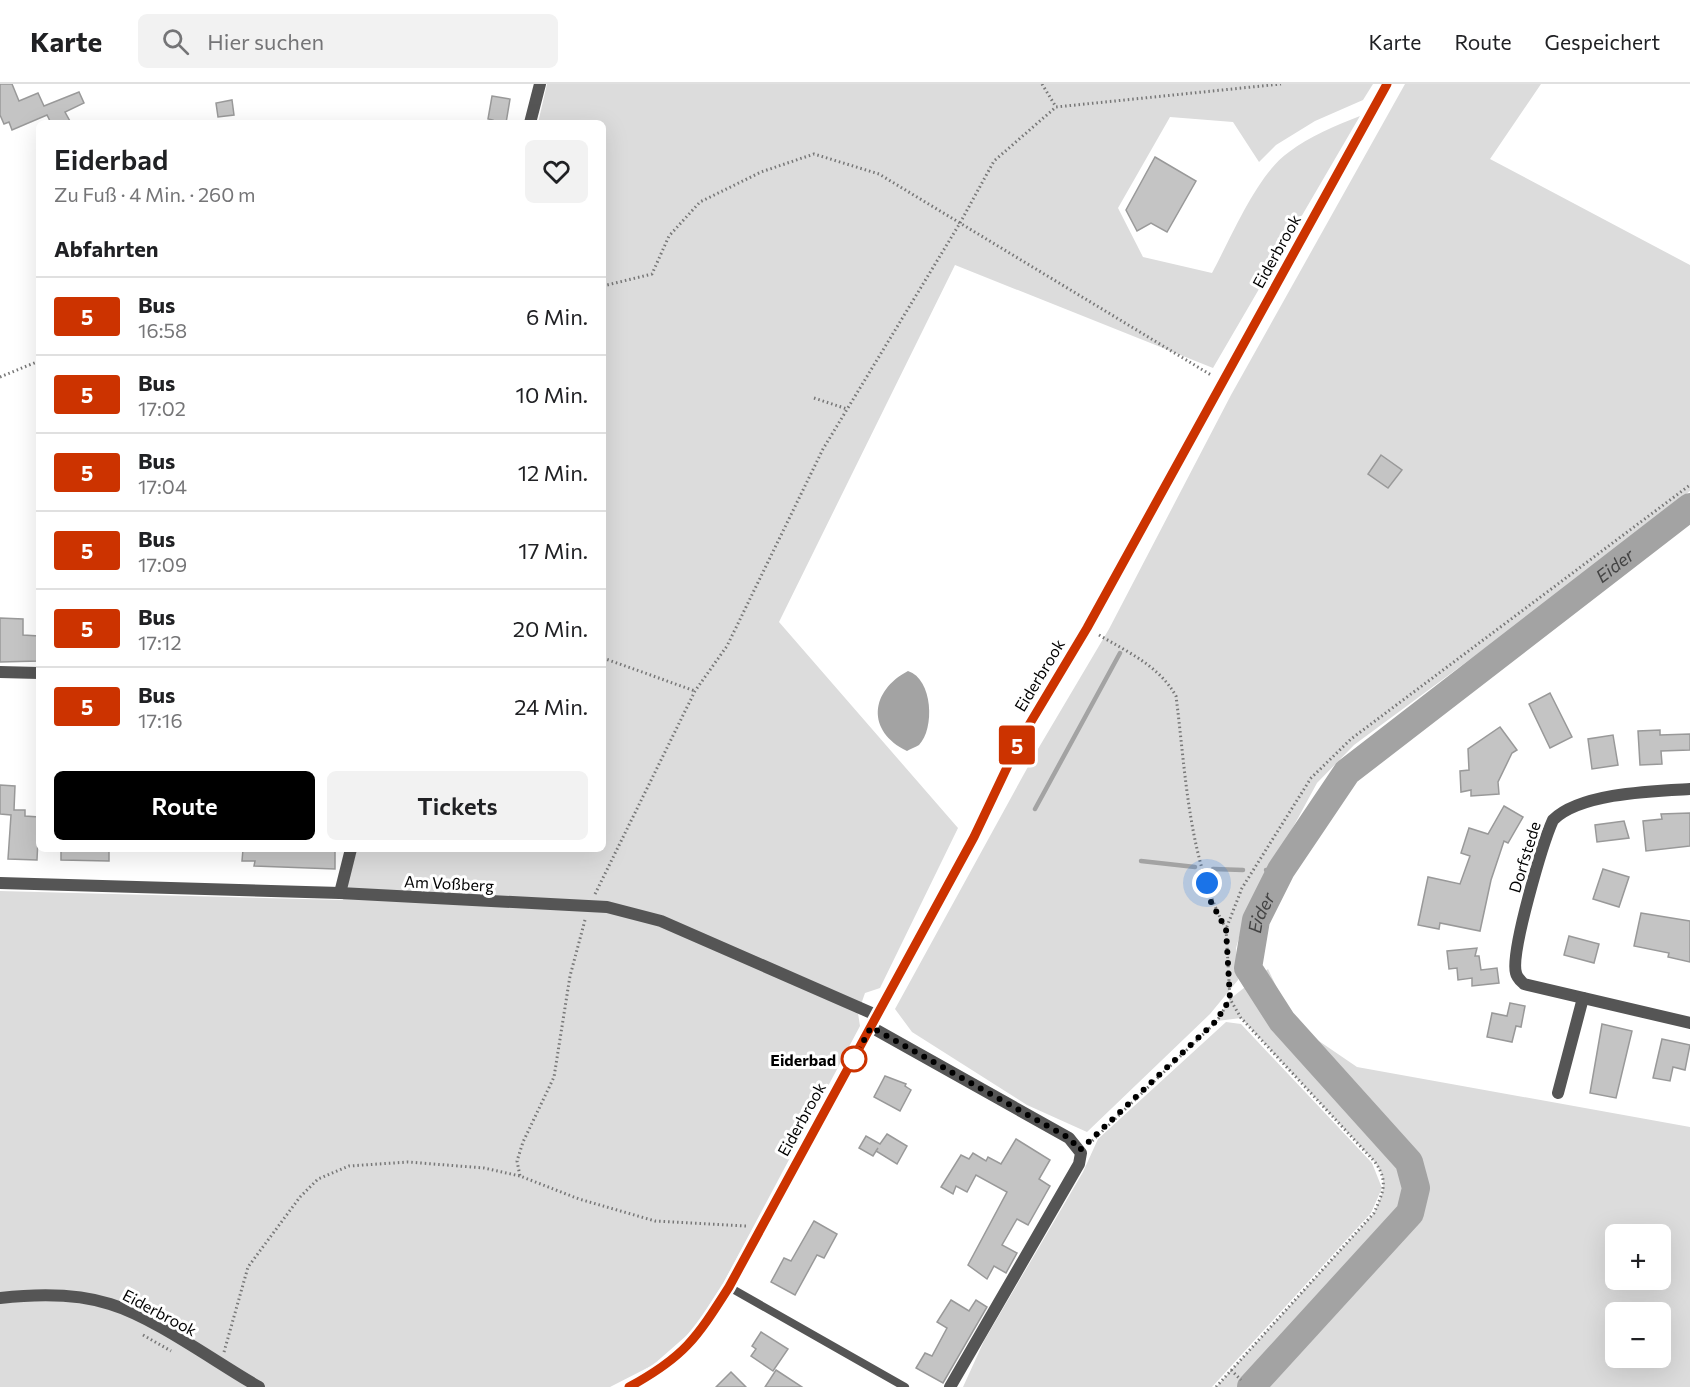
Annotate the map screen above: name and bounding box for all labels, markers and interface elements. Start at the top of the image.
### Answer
search box [138,14,558,68]
text: Karte [30,24,102,58]
icon: search [159,25,192,58]
text: Hier suchen [207,28,324,55]
text: Karte [1368,29,1421,54]
text: Route [1454,29,1512,54]
text: Gespeichert [1545,29,1660,54]
button: heart [525,140,588,203]
text: Eiderbad [54,142,168,176]
text: Zu Fuß · 4 Min. · 260 m [54,182,255,206]
street label: Eiderbrook [1248,211,1304,291]
text: Abfahrten [54,235,158,262]
text: Bus [138,291,175,318]
text: 6 Min. [526,303,588,330]
text: 5 [81,304,93,329]
text: 16:58 [138,318,187,342]
text: Bus [138,369,175,396]
text: 10 Min. [516,381,588,408]
text: 5 [81,382,93,407]
text: 17:02 [138,396,186,420]
text: Bus [138,447,175,474]
text: 12 Min. [518,459,588,486]
text: 5 [81,460,93,485]
text: 17:04 [138,474,187,498]
text: Bus [138,525,175,552]
text: 17 Min. [518,537,588,564]
text: 5 [81,538,93,563]
water label: Eider [1591,543,1639,587]
text: 17:09 [138,552,187,576]
text: Bus [138,603,175,630]
text: 20 Min. [513,615,588,642]
text: 5 [81,616,93,641]
text: 17:12 [138,630,181,654]
street label: Eiderbrook [1010,635,1068,715]
text: Bus [138,681,175,708]
text: 24 Min. [514,693,588,720]
text: 5 [81,694,93,719]
text: 17:16 [138,708,183,732]
line badge: 5 [998,726,1036,764]
text: 5 [1011,733,1023,758]
button: Route [54,771,315,840]
button: Tickets [327,771,588,840]
street label: Dorfstede [1504,819,1544,895]
your location [1192,868,1222,898]
street label: Am Voßberg [404,871,495,895]
water label: Eider [1243,888,1279,935]
marker: Eiderbad [841,1046,867,1072]
place label: Eiderbad [770,1050,836,1069]
street label: Eiderbrook [773,1079,829,1159]
map controls [1605,1224,1671,1368]
button: + [1605,1224,1671,1290]
street label: Eiderbrook [120,1285,201,1340]
button: − [1605,1302,1671,1368]

